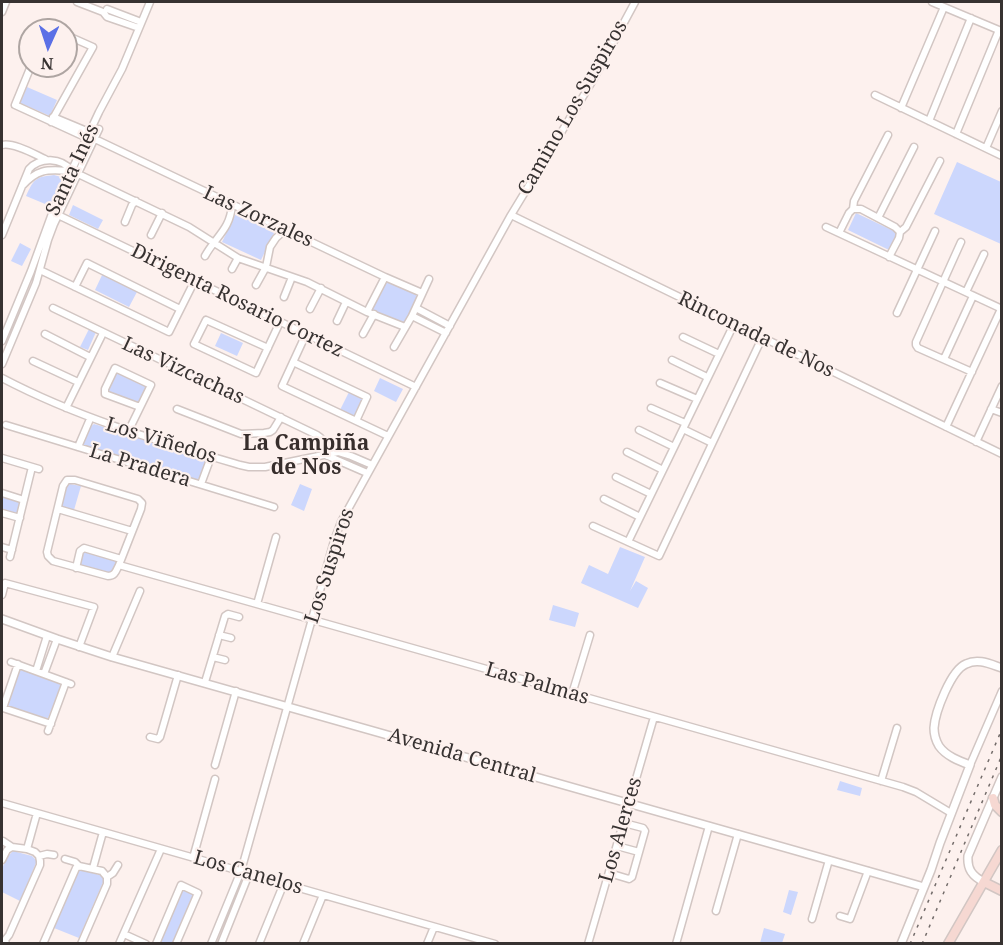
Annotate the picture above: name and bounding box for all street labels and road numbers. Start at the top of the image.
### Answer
street label: Camino Los Suspiros [513,16,633,200]
street label: Santa Inés [41,120,105,220]
street label: Las Zorzales [199,181,317,253]
street label: Dirigenta Rosario Cortez [127,239,347,363]
street label: Rinconada de Nos [674,287,838,383]
street label: Las Vizcachas [118,332,248,410]
street label: Los Viñedos [103,413,219,469]
street label: La Pradera [87,439,193,493]
street label: Los Suspiros [300,505,360,627]
street label: Las Palmas [482,658,592,710]
street label: Avenida Central [385,723,539,789]
street label: Los Alerces [595,775,647,885]
street label: Los Canelos [191,846,305,900]

